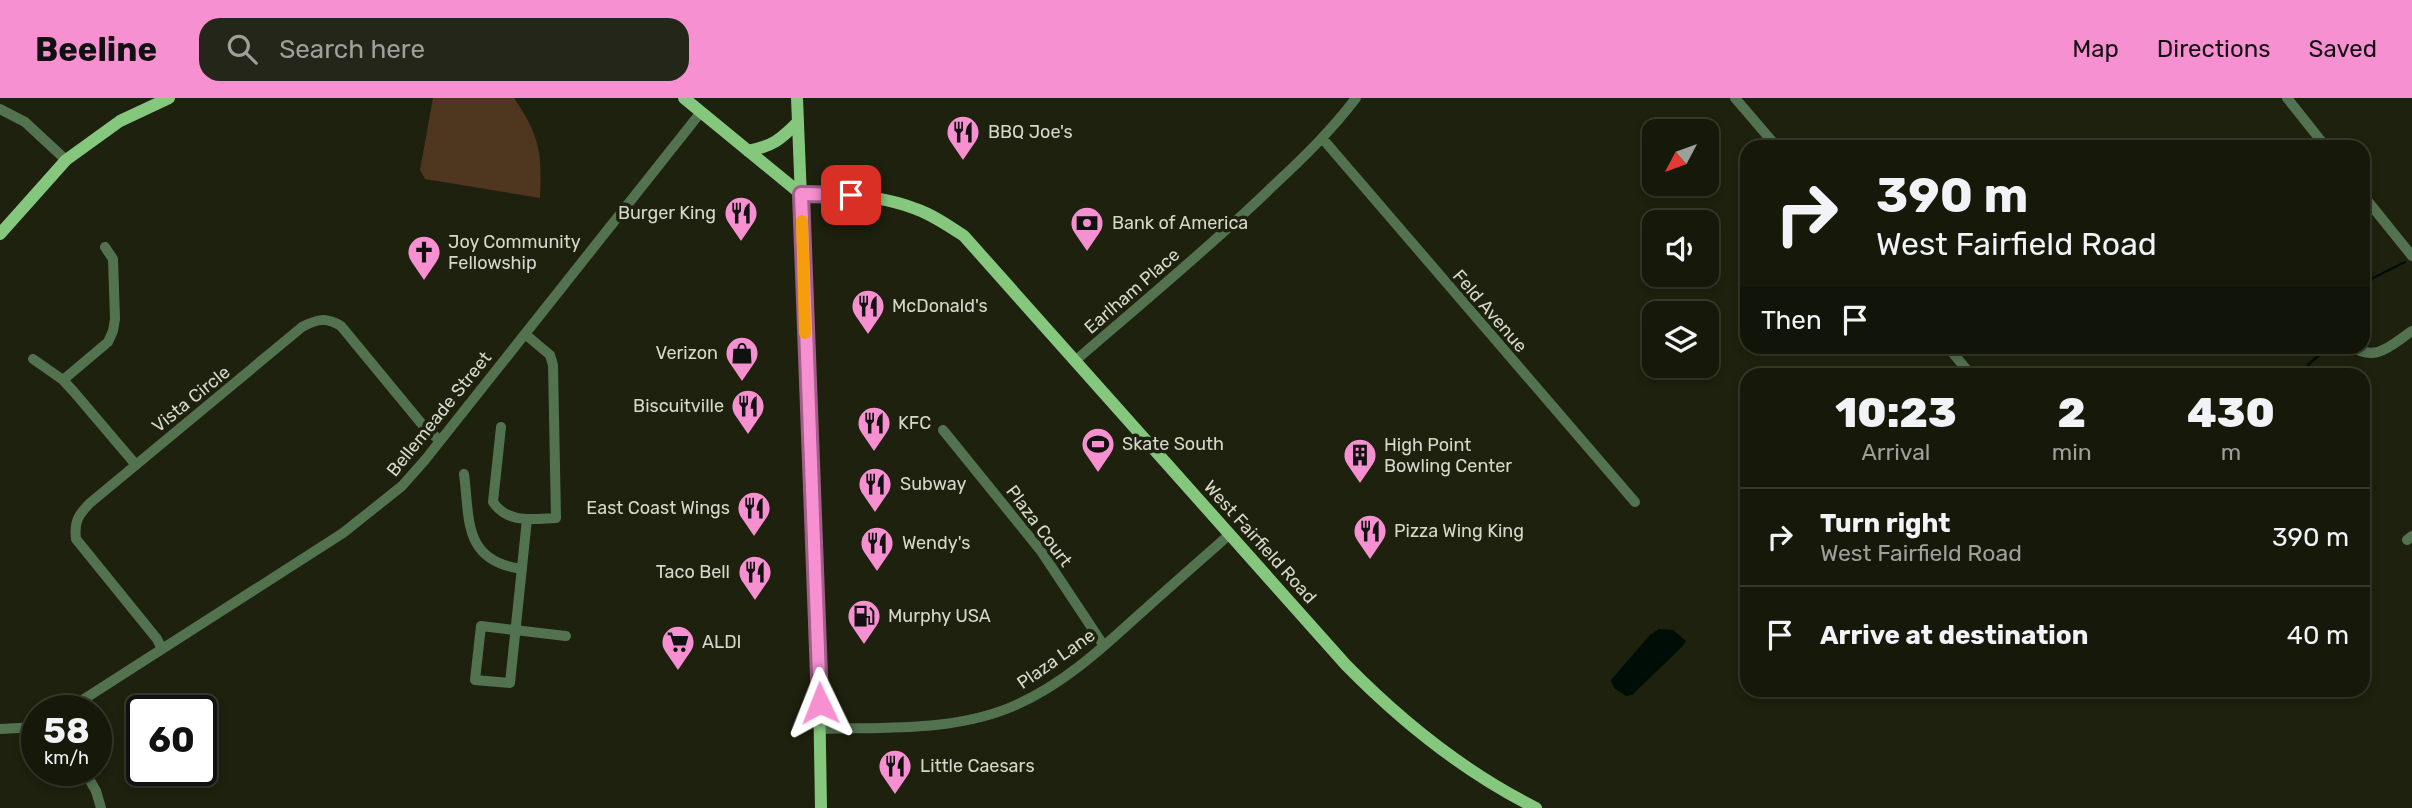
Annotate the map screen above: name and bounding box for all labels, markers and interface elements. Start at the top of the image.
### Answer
search box [199,18,689,81]
text: Beeline [35,30,157,69]
icon: search [223,30,261,68]
text: Search here [279,34,425,65]
text: Map [2072,35,2119,63]
text: Directions [2157,35,2270,63]
text: Saved [2308,35,2377,63]
restaurant icon: BBQ Joe's [944,113,982,162]
north arrow [1642,119,1718,196]
map controls [1642,119,1719,378]
place label: BBQ Joe's [988,121,1073,143]
pin [821,165,881,225]
text: 390 m [1876,166,2028,224]
icon: right [1761,168,1852,259]
icon: arrive [832,176,870,214]
restaurant icon: Burger King [722,194,760,243]
place label: Burger King [618,202,716,224]
bank icon: Bank of America [1068,204,1106,253]
button: sound [1642,210,1719,287]
place label: Bank of America [1112,212,1248,234]
text: West Fairfield Road [1876,225,2157,263]
place label: Joy Community Fellowship [448,231,581,274]
church icon: Joy Community Fellowship [405,233,443,282]
street label: Earlham Place [1080,244,1184,338]
street label: Feld Avenue [1448,265,1532,357]
restaurant icon: McDonald's [849,287,887,336]
place label: McDonald's [892,295,988,317]
button: layers [1642,301,1719,378]
icon: arrive [1836,301,1874,339]
text: Then [1761,305,1822,336]
shop icon: Verizon [723,334,761,383]
place label: Verizon [656,342,718,364]
street label: Bellemeade Street [382,347,496,481]
street label: Vista Circle [148,361,234,437]
restaurant icon: Biscuitville [729,387,767,436]
text: 10:23 [1835,388,1957,438]
text: 2 [2058,388,2086,438]
text: 430 [2187,388,2275,438]
place label: Biscuitville [633,395,724,417]
restaurant icon: KFC [855,404,893,453]
place label: KFC [898,412,931,434]
sports icon: Skate South [1079,425,1117,474]
place label: Skate South [1122,433,1224,455]
place label: High Point Bowling Center [1384,434,1512,477]
building icon: High Point Bowling Center [1341,436,1379,485]
text: Arrival [1861,438,1930,466]
text: min [2052,438,2092,466]
text: m [2221,438,2241,466]
restaurant icon: Subway [856,465,894,514]
place label: Subway [900,473,966,495]
street label: West Fairfield Road [1199,476,1321,608]
street label: Plaza Court [1001,481,1077,571]
restaurant icon: East Coast Wings [735,489,773,538]
place label: East Coast Wings [586,497,730,519]
text: Turn right [1820,508,1950,539]
restaurant icon: Pizza Wing King [1351,512,1389,561]
icon: right [1761,518,1799,556]
place label: Pizza Wing King [1394,520,1524,542]
text: 390 m [2272,522,2349,553]
restaurant icon: Wendy's [858,524,896,573]
place label: Wendy's [902,532,970,554]
text: West Fairfield Road [1820,539,2022,567]
restaurant icon: Taco Bell [736,553,774,602]
place label: Taco Bell [656,561,730,583]
fuel station icon: Murphy USA [845,597,883,646]
place label: Murphy USA [888,605,991,627]
icon: arrive [1761,616,1799,654]
text: Arrive at destination [1820,620,2088,651]
text: 40 m [2287,620,2349,651]
supermarket icon: ALDI [659,623,697,672]
street label: Plaza Lane [1013,624,1099,694]
place label: ALDI [702,631,742,653]
position arrow [783,666,857,740]
speed limit sign: 60 [126,695,217,786]
text: 58 [43,710,90,752]
text: km/h [44,747,89,769]
restaurant icon: Little Caesars [876,747,914,796]
place label: Little Caesars [920,755,1035,777]

